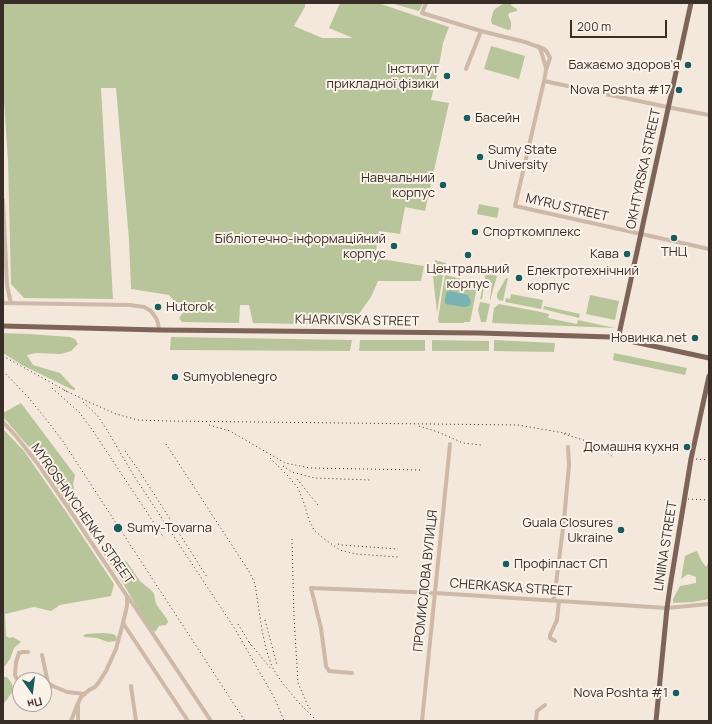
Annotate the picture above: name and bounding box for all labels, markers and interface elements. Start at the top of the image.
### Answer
scale bar [572,12,669,38]
text: 200 m [577,18,611,35]
place label: Бажаємо здоров'я [568,57,680,73]
marker: Бажаємо здоров'я [683,60,693,70]
place label: Інститут прикладної фізики [326,61,439,92]
marker: Інститут прикладної фізики [442,71,452,81]
place label: Nova Poshta #17 [570,82,671,98]
marker: Nova Poshta #17 [674,85,684,95]
street label: OKHTYRSKA STREET [624,107,664,231]
place label: Басейн [475,110,520,126]
marker: Басейн [462,113,472,123]
place label: Sumy State University [488,142,557,173]
marker: Sumy State University [475,152,485,162]
place label: Навчальний корпус [361,170,435,201]
marker: Навчальний корпус [438,180,448,190]
street label: MYRU STREET [524,191,610,225]
place label: Спорткомплекс [483,224,581,240]
marker: Спорткомплекс [470,227,480,237]
place label: Бібліотечно-інформаційний корпус [215,231,386,262]
marker: ТНЦ [669,233,679,243]
marker: Бібліотечно-інформаційний корпус [389,241,399,251]
place label: ТНЦ [661,244,687,260]
place label: Кава [590,246,619,262]
marker: Кава [622,249,632,259]
marker: Центральний корпус [463,250,473,260]
place label: Центральний корпус [427,261,509,292]
place label: Електротехнічний корпус [527,263,639,294]
marker: Електротехнічний корпус [514,273,524,283]
place label: Hutorok [166,299,214,315]
marker: Hutorok [153,302,163,312]
street label: KHARKIVSKA STREET [295,312,419,330]
place label: Новинка.net [611,330,687,346]
marker: Новинка.net [690,333,700,343]
place label: Sumyoblenegro [183,369,277,385]
marker: Sumyoblenegro [170,372,180,382]
place label: Домашня кухня [583,439,679,455]
street label: MYROSHNYCHENKA STREET [27,441,137,587]
marker: Домашня кухня [682,442,692,452]
street label: LINIINA STREET [651,500,681,592]
street label: ПРОМИСЛОВА ВУЛИЦЯ [411,509,441,653]
place label: Guala Closures Ukraine [523,515,613,546]
place label: Sumy-Tovarna [127,520,212,536]
marker: Sumy-Tovarna [112,522,124,534]
marker: Guala Closures Ukraine [616,525,626,535]
place label: Профіпласт СП [514,556,607,572]
marker: Профіпласт СП [501,559,511,569]
street label: CHERKASKA STREET [449,576,573,600]
north arrow [12,672,52,712]
place label: Nova Poshta #1 [574,685,668,701]
marker: Nova Poshta #1 [671,688,681,698]
text: Пн [26,694,44,712]

